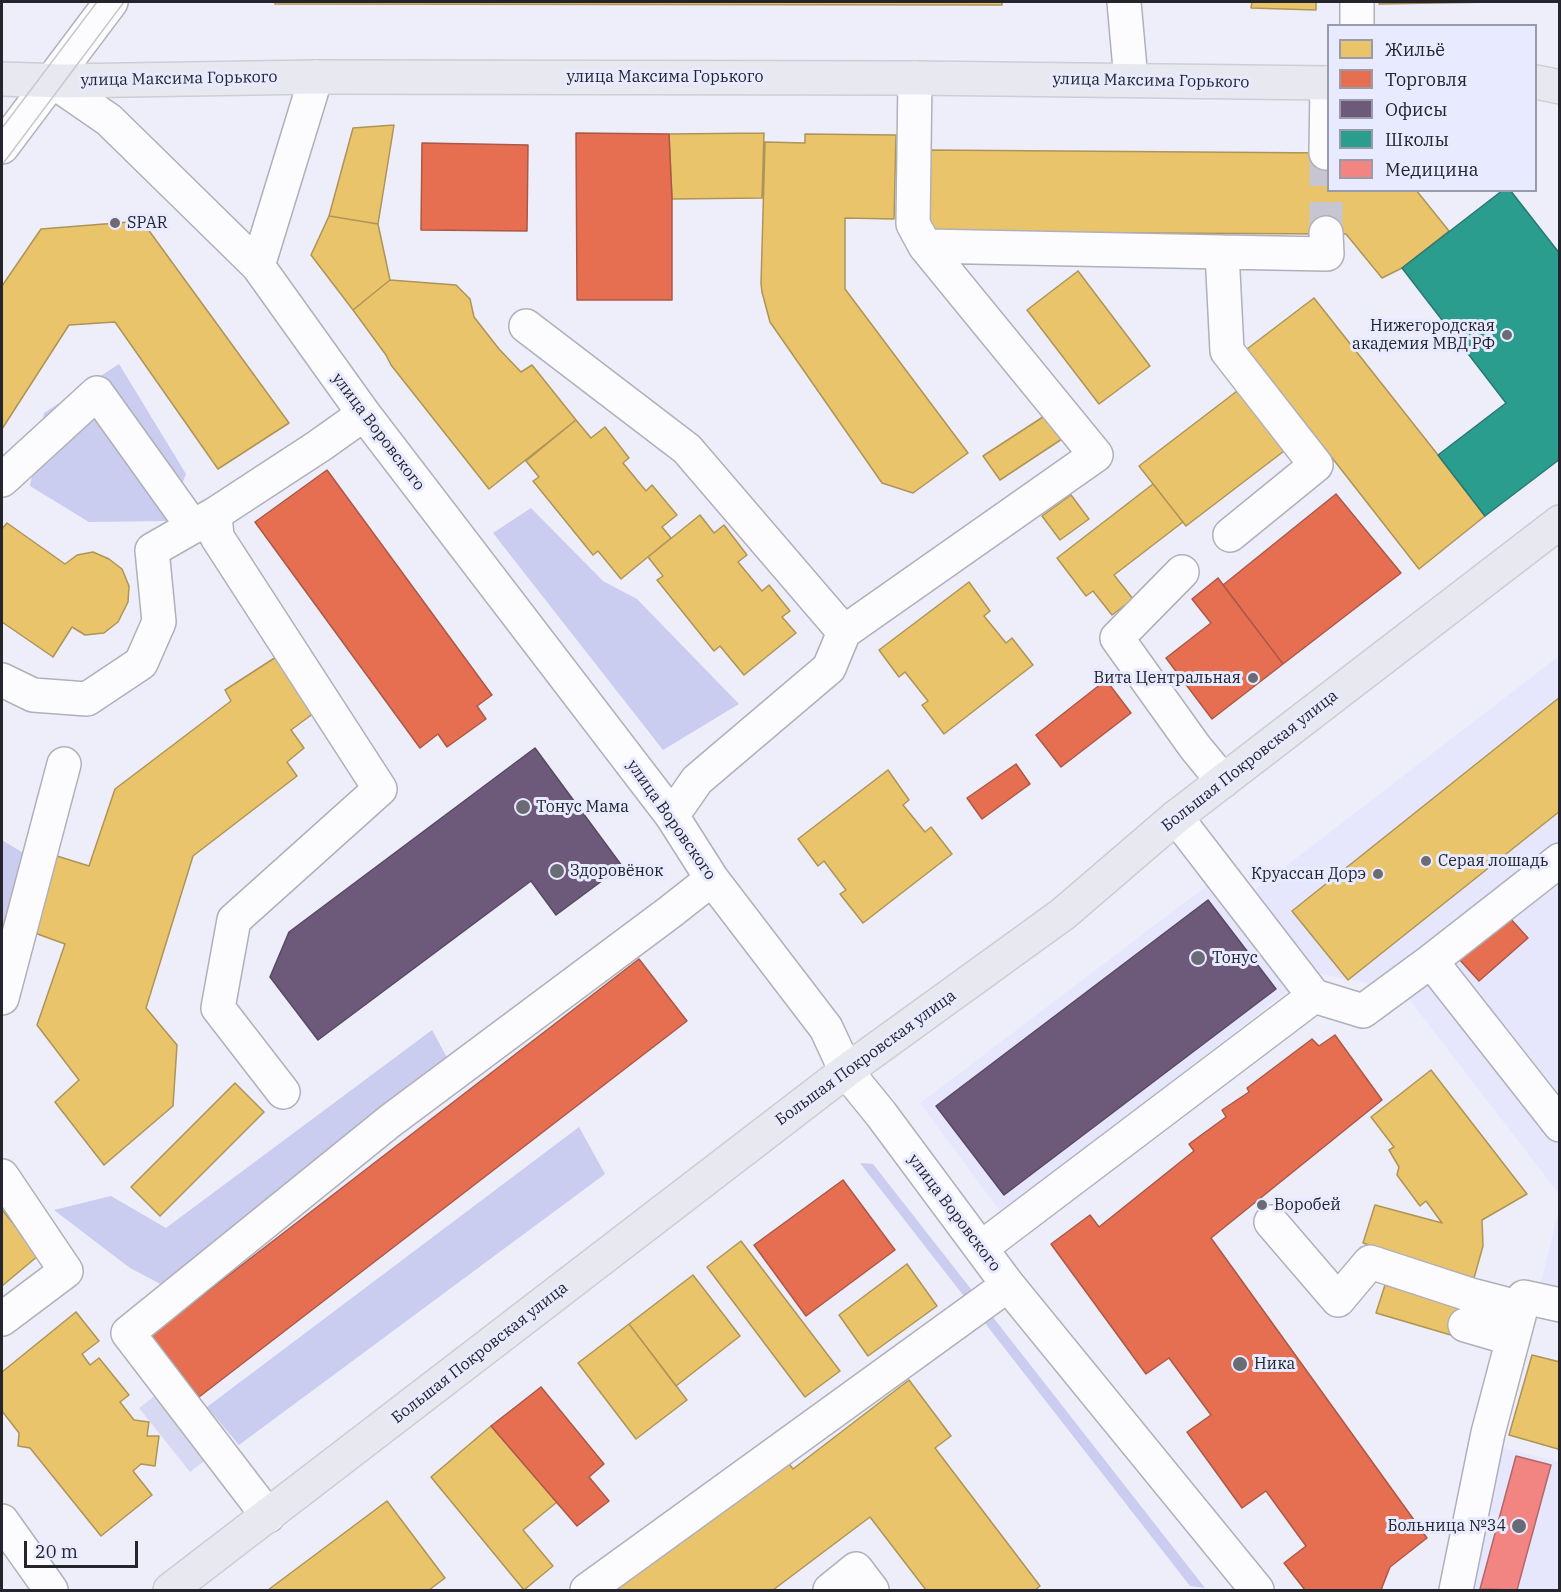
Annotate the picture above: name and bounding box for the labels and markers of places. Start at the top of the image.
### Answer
place label: SPAR [127,213,167,233]
marker: SPAR [108,216,122,230]
place label: Нижегородская академия МВД РФ [1352,316,1495,354]
marker: Нижегородская академия МВД РФ [1500,328,1514,342]
place label: Вита Центральная [1093,668,1241,688]
marker: Вита Центральная [1246,671,1260,685]
place label: Тонус Мама [536,797,629,817]
marker: Тонус Мама [514,798,532,816]
place label: Серая лошадь [1438,851,1548,871]
marker: Серая лошадь [1419,854,1433,868]
place label: Здоровёнок [570,861,663,881]
marker: Здоровёнок [548,862,566,880]
place label: Круассан Дорэ [1251,864,1366,884]
marker: Круассан Дорэ [1371,867,1385,881]
place label: Тонус [1212,948,1258,968]
marker: Тонус [1189,949,1207,967]
place label: Воробей [1274,1195,1341,1215]
marker: Воробей [1255,1198,1269,1212]
place label: Ника [1254,1354,1295,1374]
marker: Ника [1231,1355,1249,1373]
place label: Больница №34 [1387,1516,1506,1536]
marker: Больница №34 [1510,1517,1528,1535]

